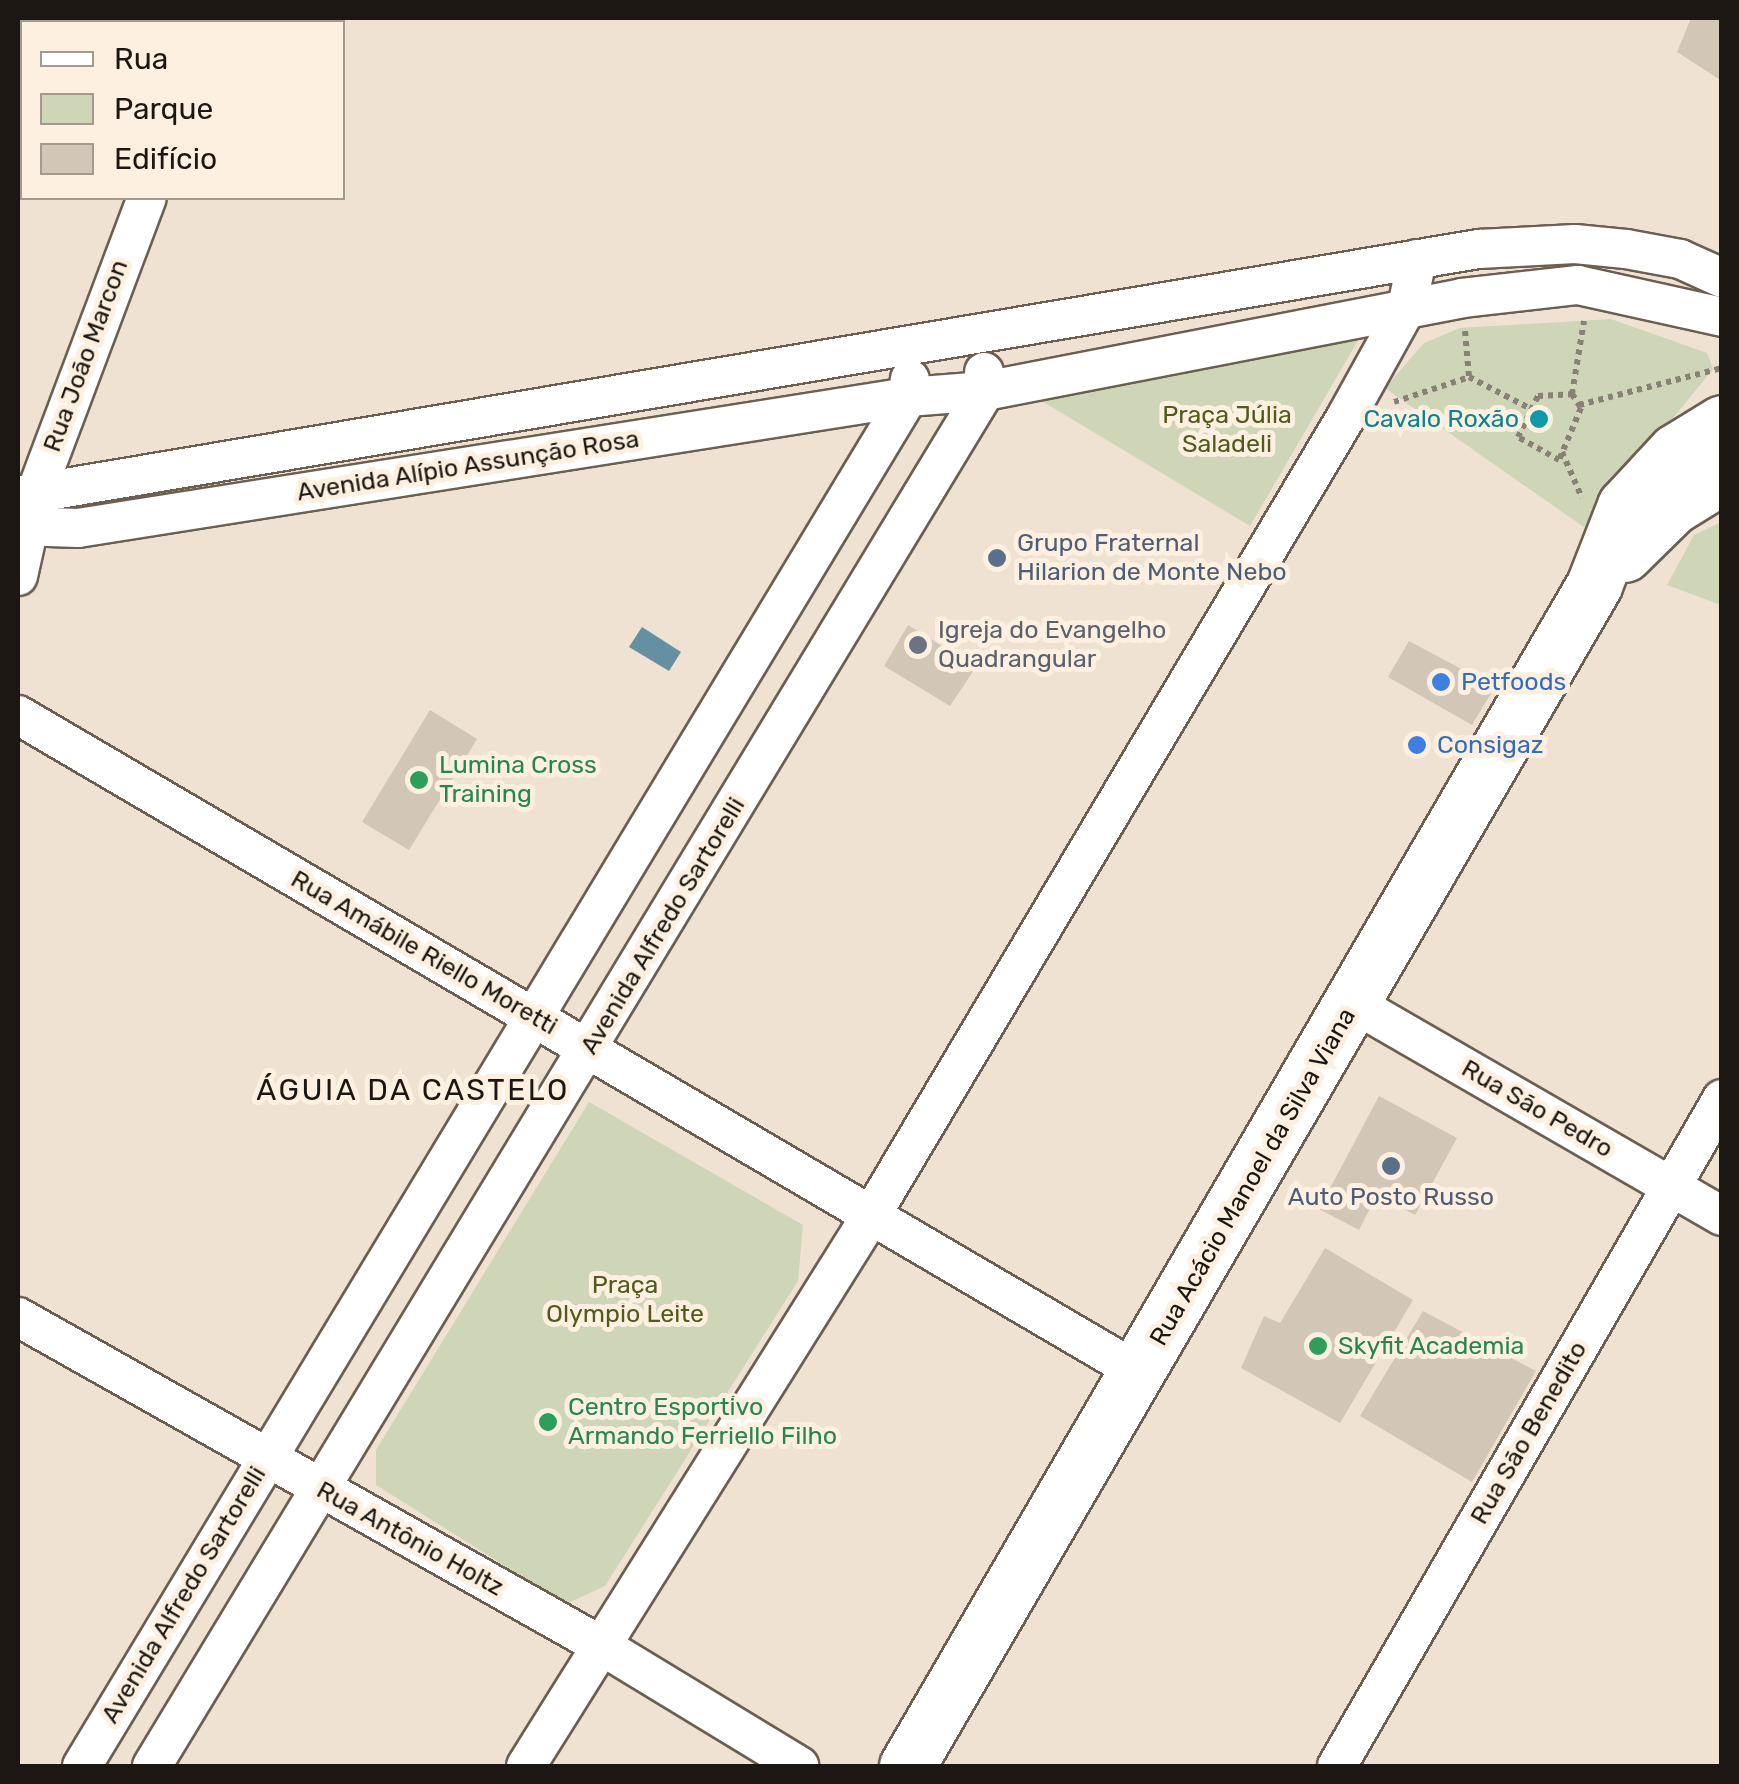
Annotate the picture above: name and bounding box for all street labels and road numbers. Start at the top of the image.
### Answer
street label: Rua João Marcon [37,256,135,456]
street label: Avenida Alípio Assunção Rosa [294,424,642,508]
street label: Avenida Alfredo Sartorelli [574,792,752,1060]
street label: Rua Amábile Riello Moretti [285,864,563,1042]
street label: Rua Acácio Manoel da Silva Viana [1143,1002,1363,1352]
street label: Rua São Pedro [1456,1054,1618,1164]
street label: Rua São Benedito [1464,1336,1594,1530]
street label: Avenida Alfredo Sartorelli [95,1461,273,1729]
street label: Rua Antônio Holtz [311,1475,509,1603]

